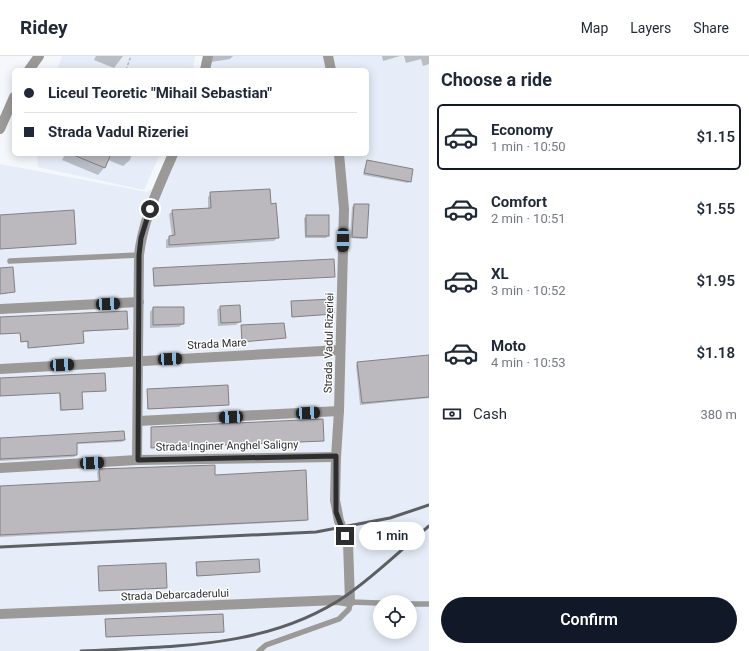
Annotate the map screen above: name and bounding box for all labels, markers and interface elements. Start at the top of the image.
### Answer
text: Ridey [20,16,68,39]
text: Map [581,20,608,36]
text: Layers [630,20,671,36]
text: Share [693,20,729,36]
text: Choose a ride [441,69,552,90]
text: Liceul Teoretic "Mihail Sebastian" [48,84,272,102]
icon: car [443,119,479,155]
text: Economy [491,121,553,139]
text: Strada Vadul Rizeriei [48,123,189,141]
text: $1.15 [696,128,735,146]
text: 1 min · 10:50 [491,139,566,154]
icon: car [443,191,479,227]
text: Comfort [491,193,547,211]
route start [141,200,159,218]
text: $1.55 [696,200,735,218]
text: 2 min · 10:51 [491,211,566,226]
car [337,228,349,252]
icon: car [443,263,479,299]
text: XL [491,265,509,283]
text: $1.95 [696,272,735,290]
text: 3 min · 10:52 [491,283,566,298]
street label: Strada Vadul Rizeriei [322,293,336,393]
car [96,297,120,311]
icon: car [443,335,479,371]
street label: Strada Mare [187,336,247,352]
text: Moto [491,337,526,355]
text: $1.18 [696,344,735,362]
car [158,352,182,366]
text: 4 min · 10:53 [491,355,566,370]
car [50,358,74,372]
icon: cash [441,403,463,425]
text: Cash [473,405,507,423]
car [296,406,320,420]
text: 380 m [700,407,737,422]
car [219,410,243,424]
street label: Strada Inginer Anghel Saligny [155,438,299,454]
car [80,456,104,470]
callout: 1 min [359,522,425,550]
route end [336,527,354,545]
text: 1 min [376,528,408,543]
street label: Strada Debarcaderului [121,587,229,603]
map controls [373,595,417,639]
button: locate [373,595,417,639]
button: Confirm [441,597,737,643]

